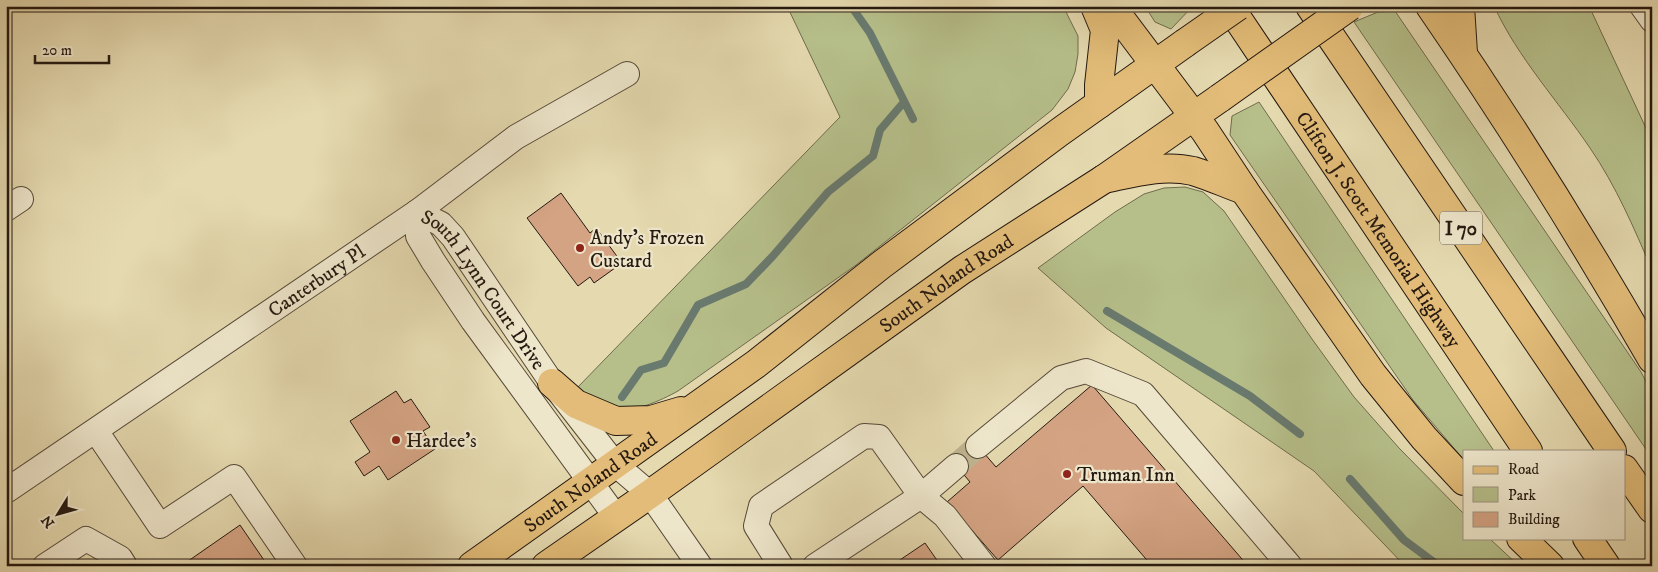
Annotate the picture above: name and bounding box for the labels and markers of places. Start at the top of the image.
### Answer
place label: Andy's Frozen Custard [590,226,705,274]
marker: Andy's Frozen Custard [574,242,586,254]
place label: Hardee's [406,429,477,454]
marker: Hardee's [390,434,402,446]
place label: Truman Inn [1077,463,1175,488]
marker: Truman Inn [1061,468,1073,480]

